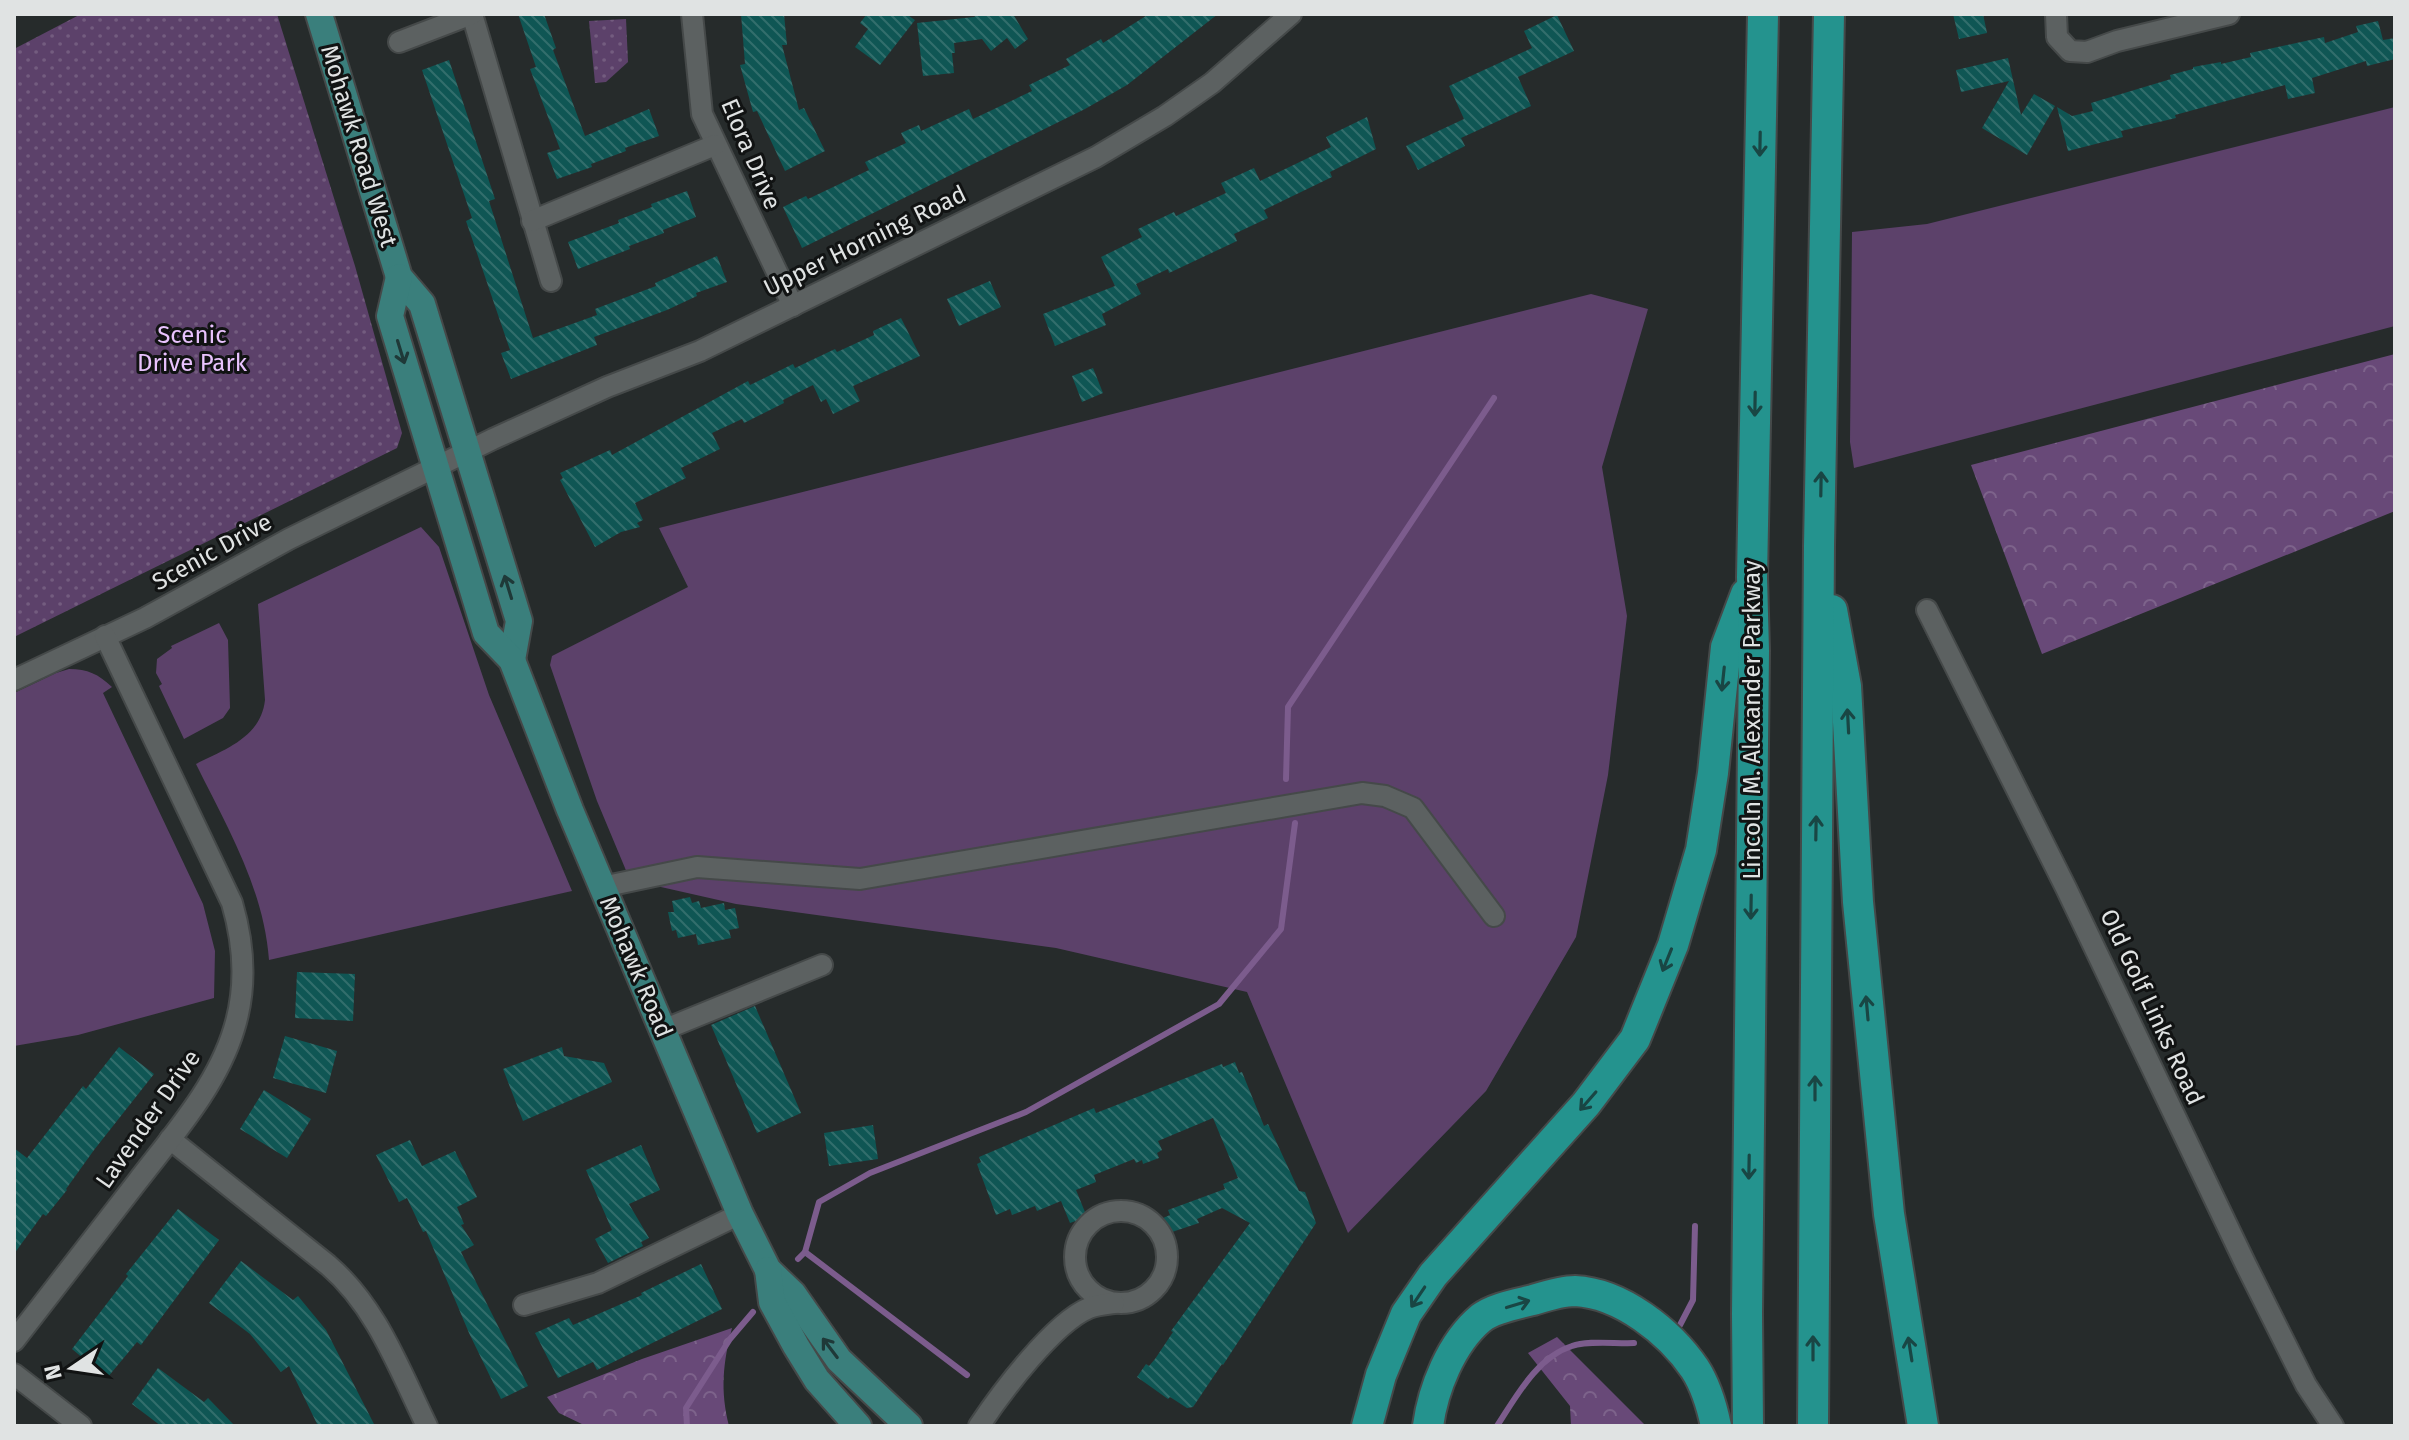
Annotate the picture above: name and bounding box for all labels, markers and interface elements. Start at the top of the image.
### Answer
street label: Mohawk Road West [315,42,403,251]
street label: Elora Drive [715,94,787,214]
one-way arrow [1752,130,1768,157]
street label: Upper Horning Road [759,180,971,302]
park label: Scenic Drive Park [137,321,248,377]
one-way arrow [394,339,409,365]
one-way arrow [1747,390,1763,417]
one-way arrow [1813,471,1828,498]
street label: Scenic Drive [147,508,277,596]
street label: Lincoln M. Alexander Parkway [1738,560,1766,880]
one-way arrow [500,574,515,600]
one-way arrow [1715,665,1730,692]
one-way arrow [1840,708,1855,735]
one-way arrow [1808,815,1824,842]
street label: Mohawk Road [594,892,678,1042]
one-way arrow [1743,893,1759,920]
street label: Old Golf Links Road [2094,905,2210,1109]
one-way arrow [1659,947,1673,972]
one-way arrow [1860,995,1875,1022]
street label: Lavender Drive [90,1044,206,1194]
one-way arrow [1807,1075,1823,1102]
one-way arrow [1580,1091,1598,1111]
one-way arrow [1741,1153,1756,1180]
one-way arrow [1410,1286,1426,1308]
one-way arrow [1505,1296,1530,1310]
north arrow [32,1328,112,1408]
one-way arrow [1805,1335,1821,1362]
one-way arrow [821,1337,838,1359]
one-way arrow [1901,1337,1916,1362]
text: N [38,1362,68,1383]

